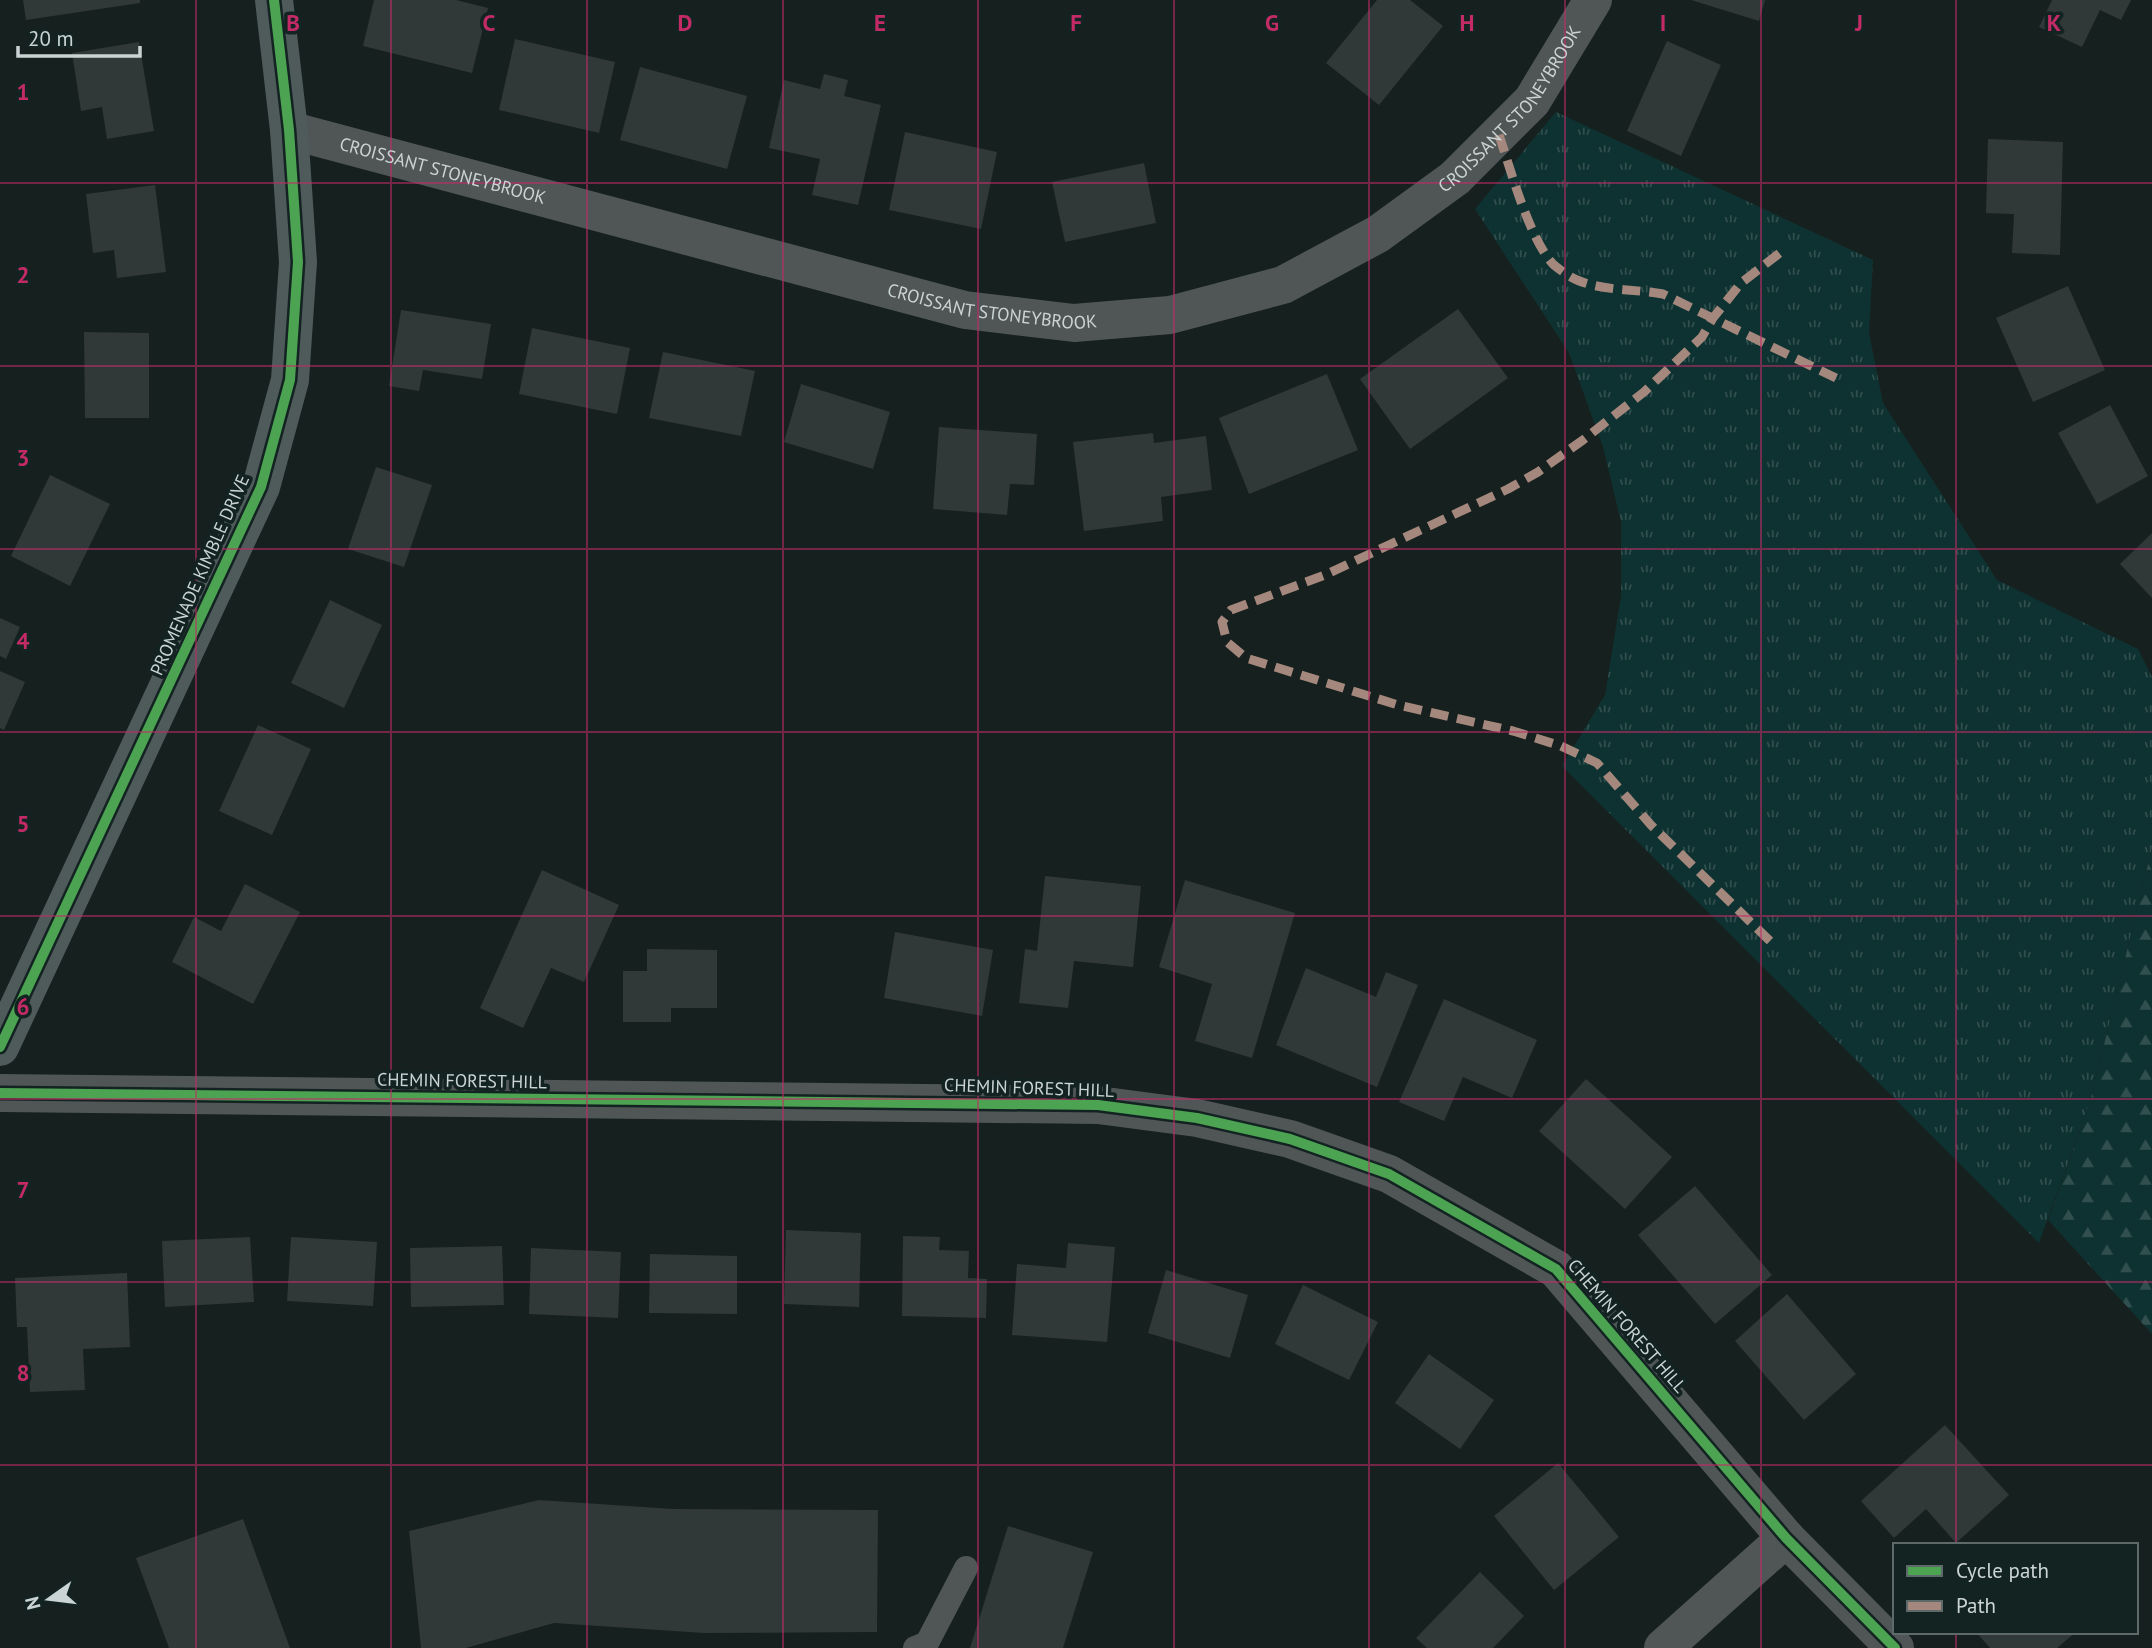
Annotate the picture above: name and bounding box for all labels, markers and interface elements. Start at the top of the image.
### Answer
text: B [286,8,300,37]
text: C [483,8,496,37]
text: D [678,8,692,37]
text: E [874,8,886,37]
text: F [1070,8,1082,37]
text: G [1265,8,1279,37]
text: H [1460,8,1474,37]
text: I [1660,8,1666,37]
text: J [1854,8,1863,37]
text: K [2047,8,2061,37]
scale bar [18,14,140,58]
street label: CROISSANT STONEYBROOK [1433,21,1586,197]
text: 20 m [28,25,74,52]
text: 1 [16,77,30,106]
street label: CROISSANT STONEYBROOK [337,132,548,209]
text: 2 [16,260,30,289]
street label: CROISSANT STONEYBROOK [885,278,1098,334]
text: 3 [16,443,30,472]
street label: PROMENADE KIMBLE DRIVE [145,471,254,679]
text: 4 [16,626,30,655]
text: 5 [16,809,30,838]
text: 6 [16,992,30,1021]
street label: CHEMIN FOREST HILL [377,1068,547,1093]
street label: CHEMIN FOREST HILL [944,1073,1114,1102]
text: 7 [16,1175,30,1204]
street label: CHEMIN FOREST HILL [1563,1254,1692,1397]
text: 8 [16,1358,30,1387]
legend [1893,1543,2138,1634]
text: Cycle path [1956,1557,2049,1584]
north arrow [14,1564,84,1634]
text: Path [1956,1592,1996,1619]
text: N [19,1594,46,1612]

